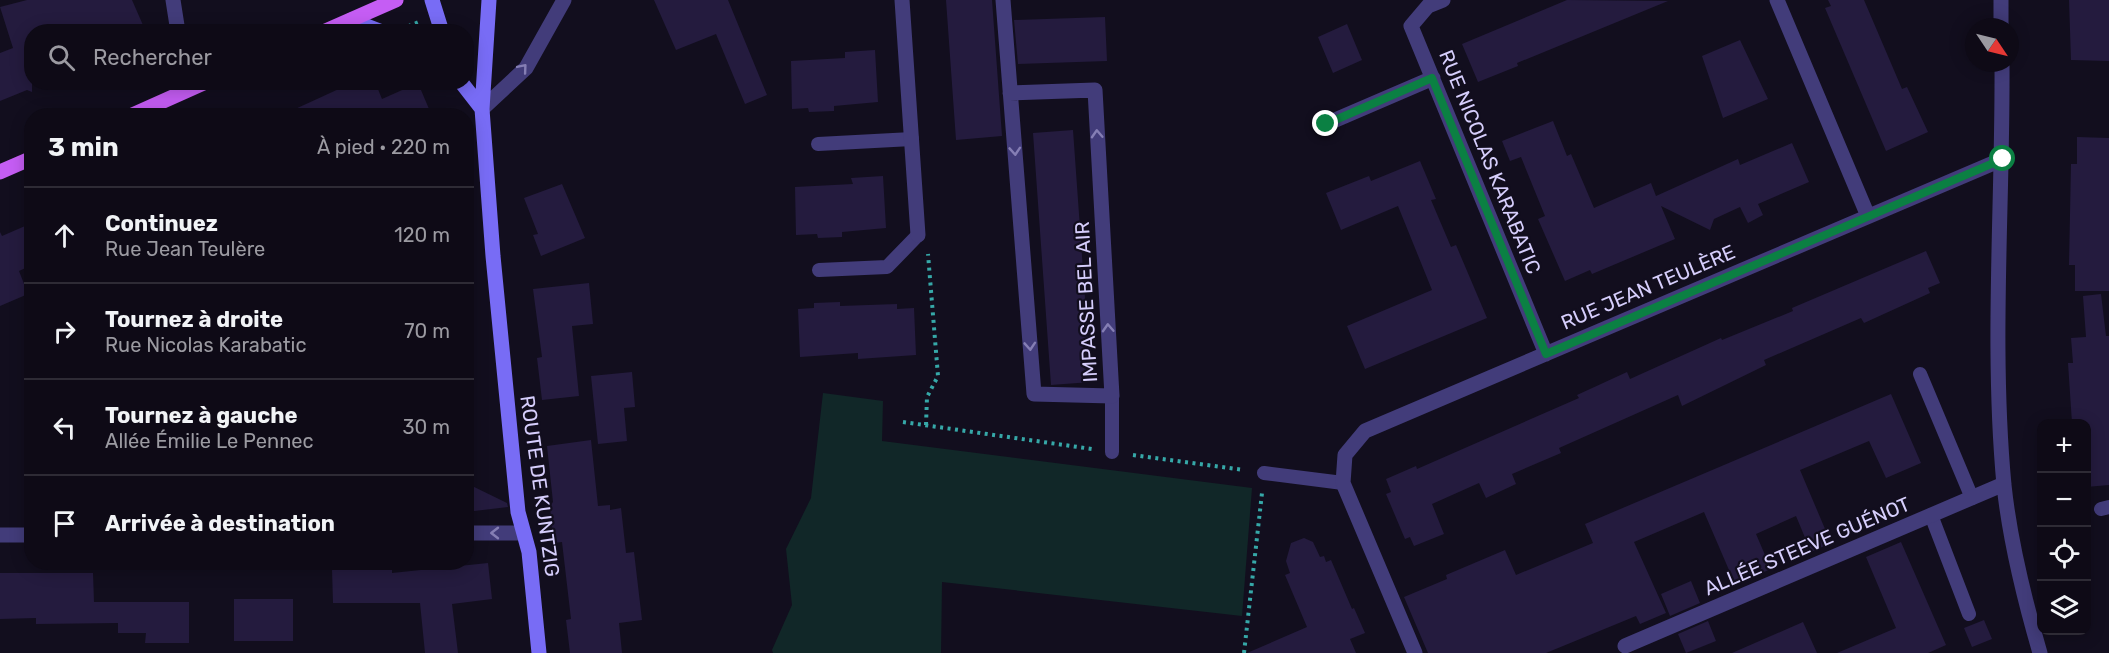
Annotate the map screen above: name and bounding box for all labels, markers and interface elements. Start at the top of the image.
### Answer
north arrow [1965,18,2019,72]
search box [24,24,474,90]
icon: search [45,41,78,74]
text: Rechercher [93,44,212,71]
street label: RUE NICOLAS KARABATIC [1434,46,1546,278]
one-way arrow [516,64,527,75]
route end [1312,110,1338,136]
one-way arrow [1091,129,1104,138]
text: 3 min [48,132,119,163]
text: À pied · 220 m [317,135,450,159]
route start [1989,145,2015,171]
one-way arrow [1008,147,1021,156]
text: Continuez [105,210,218,237]
icon: ahead [48,219,81,252]
street label: IMPASSE BEL AIR [1070,221,1102,383]
text: 120 m [394,223,450,247]
text: Rue Jean Teulère [105,237,265,261]
street label: RUE JEAN TEULÈRE [1557,239,1739,335]
text: Tournez à droite [105,306,283,333]
icon: right [48,315,81,348]
text: 70 m [404,319,450,343]
one-way arrow [1102,324,1115,333]
text: Rue Nicolas Karabatic [105,333,306,357]
one-way arrow [1023,341,1036,350]
street label: ROUTE DE KUNTZIG [515,394,565,578]
text: Tournez à gauche [105,402,298,429]
icon: left [48,411,81,444]
text: 30 m [403,415,450,439]
map controls [2037,419,2091,635]
button: + [2037,419,2091,473]
text: Allée Émilie Le Pennec [105,429,314,453]
button: − [2037,473,2091,527]
street label: ALLÉE STEEVE GUÉNOT [1700,491,1914,600]
icon: arrive [48,507,81,540]
text: Arrivée à destination [105,510,335,537]
one-way arrow [490,527,499,539]
button: locate [2037,527,2091,581]
button: layers [2037,581,2091,635]

